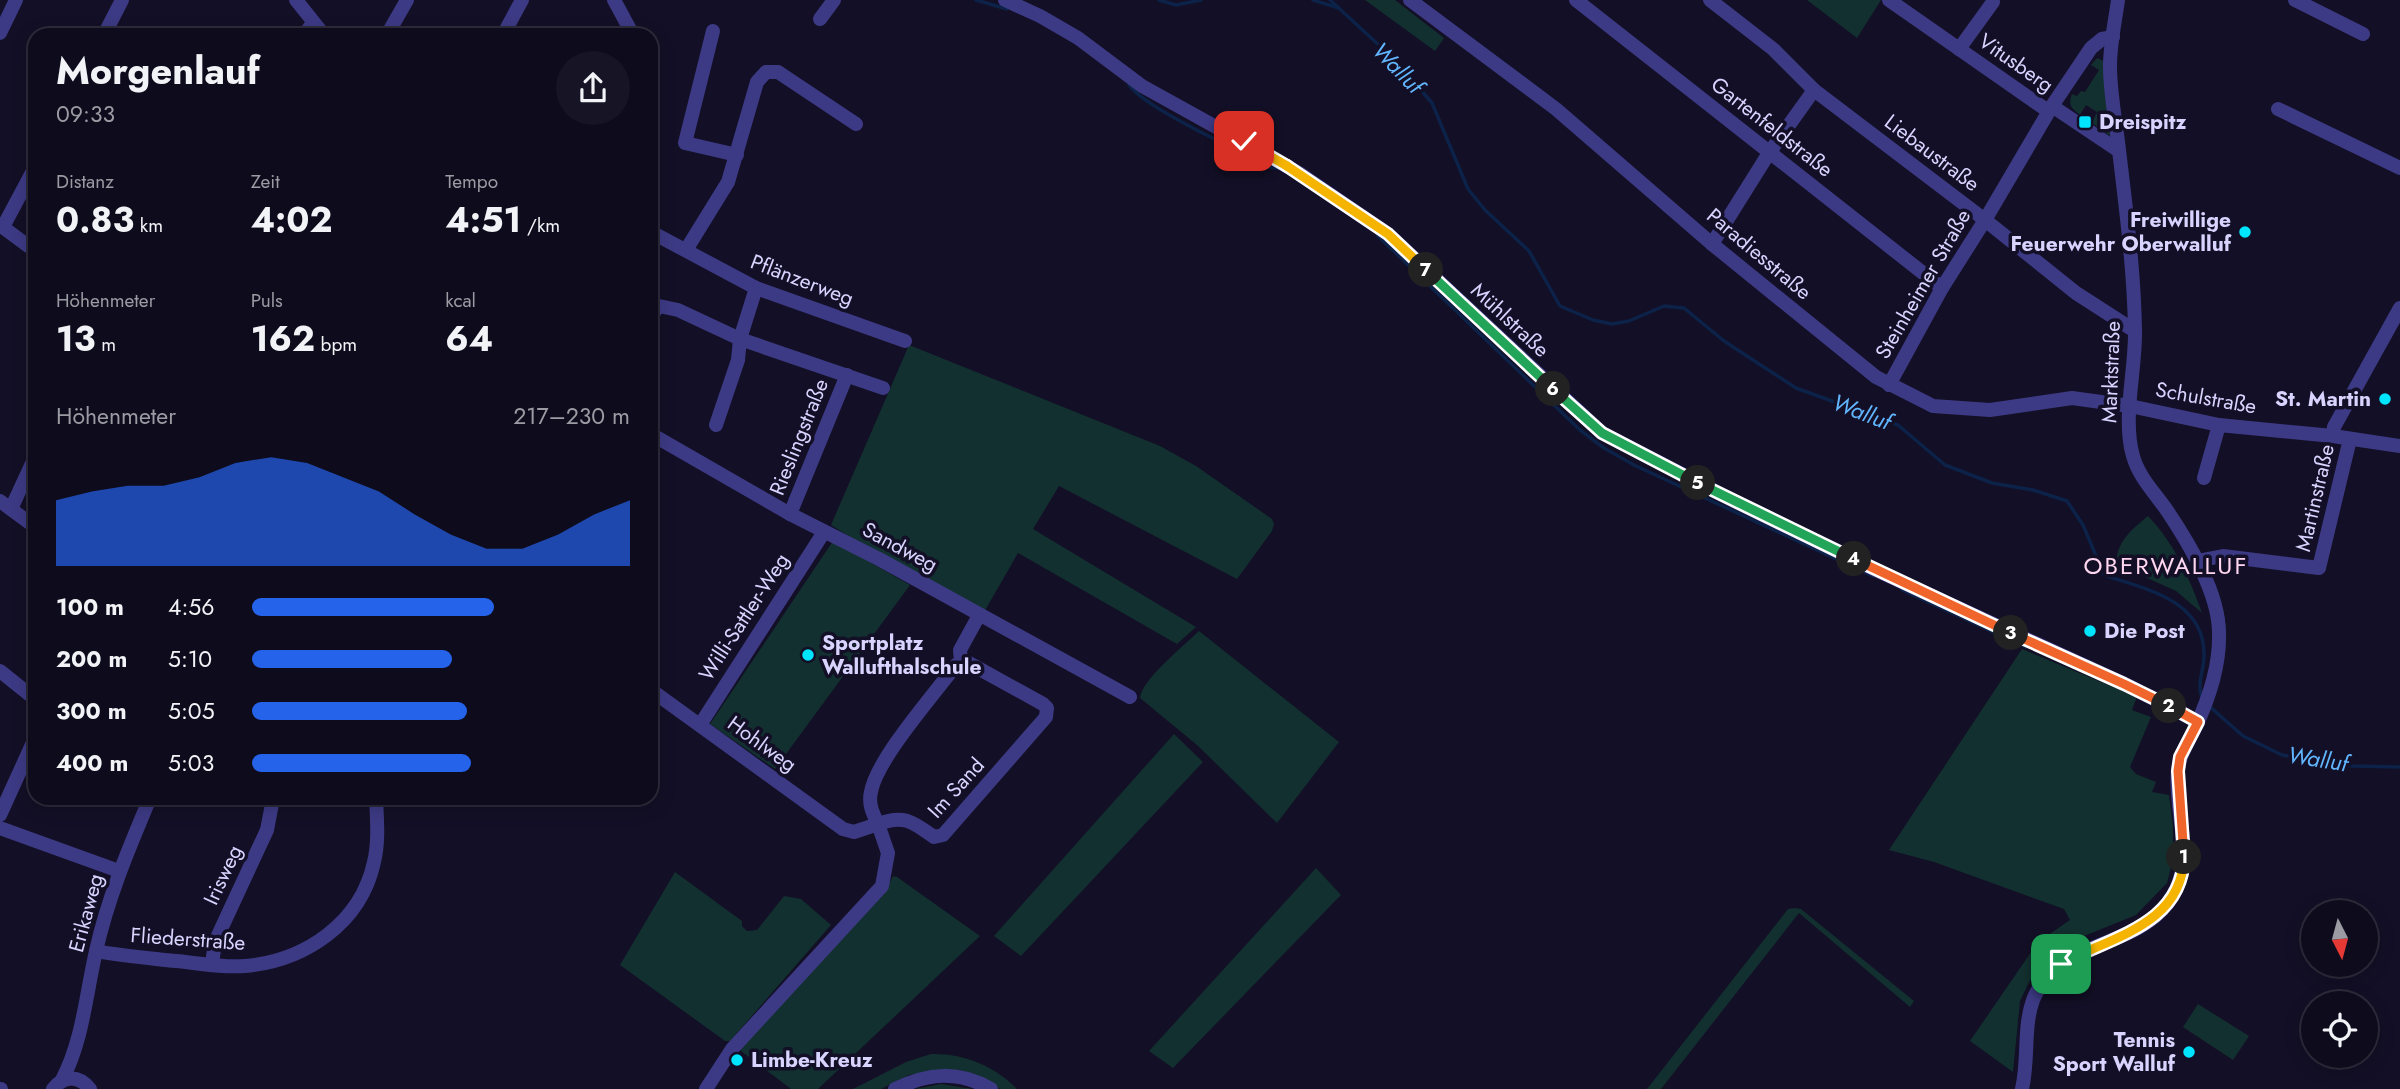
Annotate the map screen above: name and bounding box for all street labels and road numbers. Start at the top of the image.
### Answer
street label: Vitusberg [1972,26,2060,100]
street label: Gartenfeldstraße [1705,70,1840,184]
street label: Liebaustraße [1878,107,1986,199]
street label: Paradiesstraße [1700,201,1818,307]
street label: Steinheimer Straße [1868,203,1978,364]
street label: Pflänzerweg [746,247,858,313]
street label: Mühlstraße [1464,276,1556,364]
street label: Marktstraße [2094,320,2128,424]
street label: Rieslingstraße [762,374,836,500]
street label: Schulstraße [2153,374,2259,422]
street label: Martinstraße [2288,441,2342,555]
street label: Sandweg [857,515,943,579]
street label: Willi-Sattler-Weg [691,547,797,687]
street label: Hohlweg [721,709,803,779]
street label: Im Sand [921,751,991,825]
street label: Irisweg [196,840,250,910]
street label: Erikaweg [61,870,111,956]
street label: Fliederstraße [130,920,247,958]

